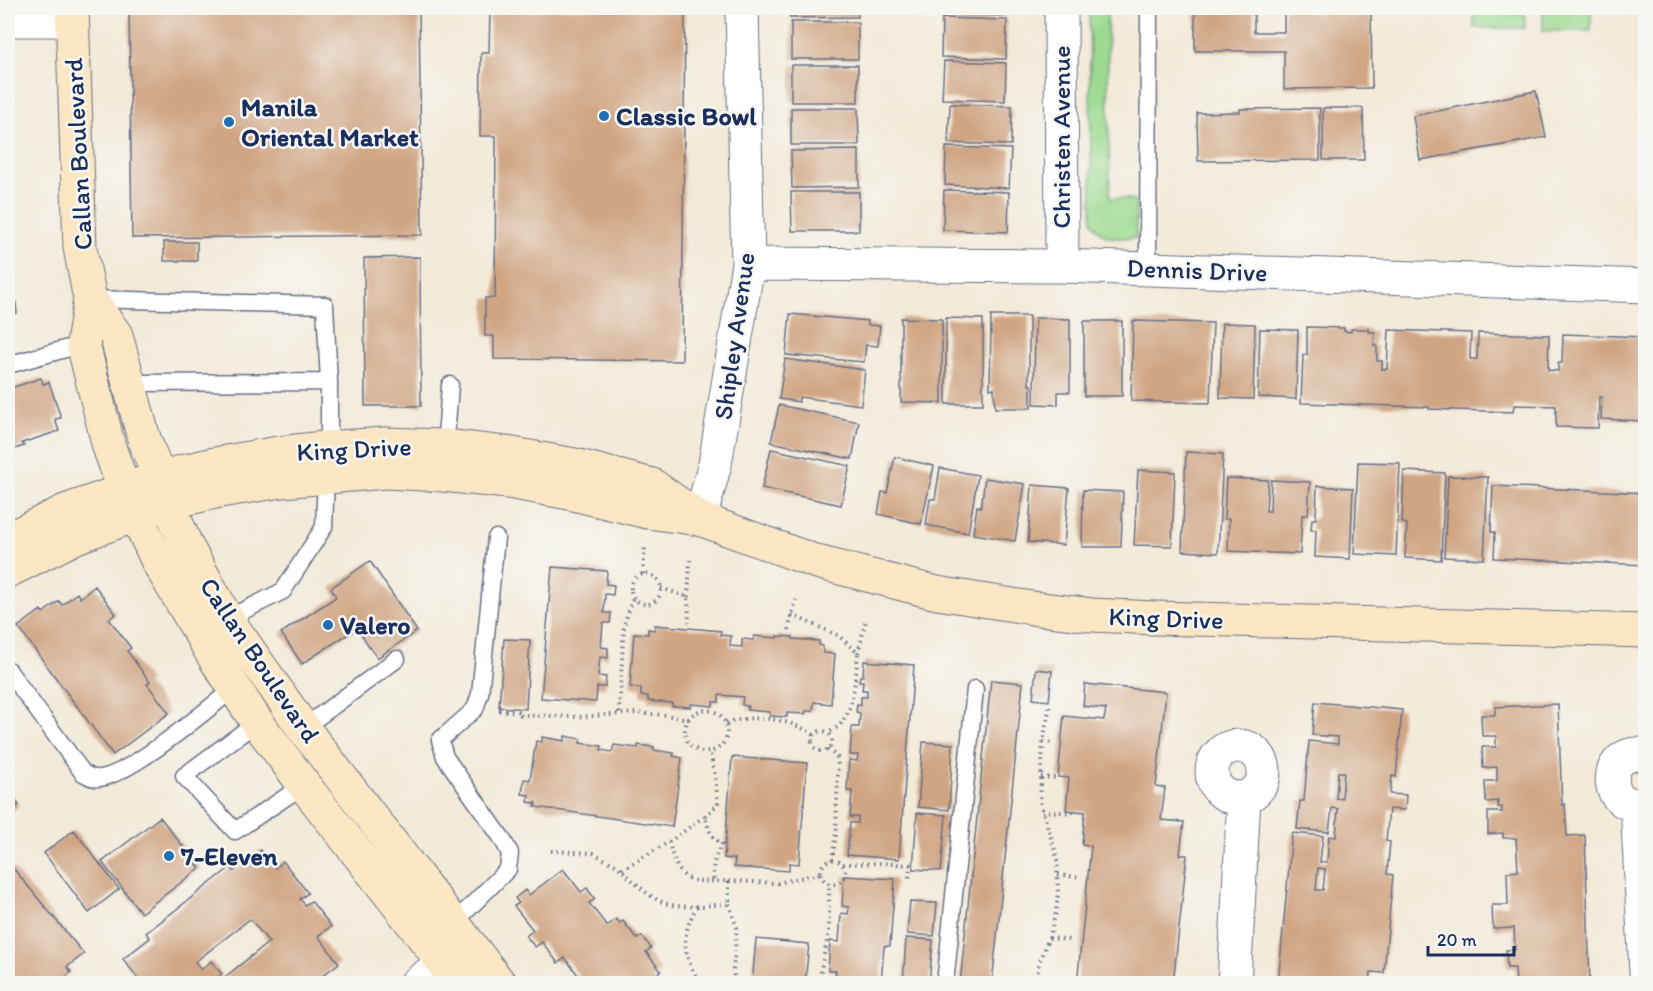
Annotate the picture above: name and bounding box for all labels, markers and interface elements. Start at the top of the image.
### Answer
street label: Christen Avenue [1045,45,1077,229]
street label: Callan Boulevard [57,56,99,251]
place label: Manila Oriental Market [241,91,419,153]
place label: Classic Bowl [616,100,757,132]
marker: Classic Bowl [597,109,611,123]
marker: Manila Oriental Market [222,115,236,129]
street label: Shipley Avenue [706,250,762,422]
street label: Dennis Drive [1126,252,1268,288]
street label: King Drive [296,430,412,468]
street label: Callan Boulevard [193,571,327,749]
street label: King Drive [1108,600,1224,636]
place label: Valero [340,609,411,641]
marker: Valero [321,618,335,632]
place label: 7-Eleven [180,840,278,872]
marker: 7-Eleven [162,849,176,863]
scale bar [1428,919,1514,957]
text: 20 m [1437,929,1477,951]

